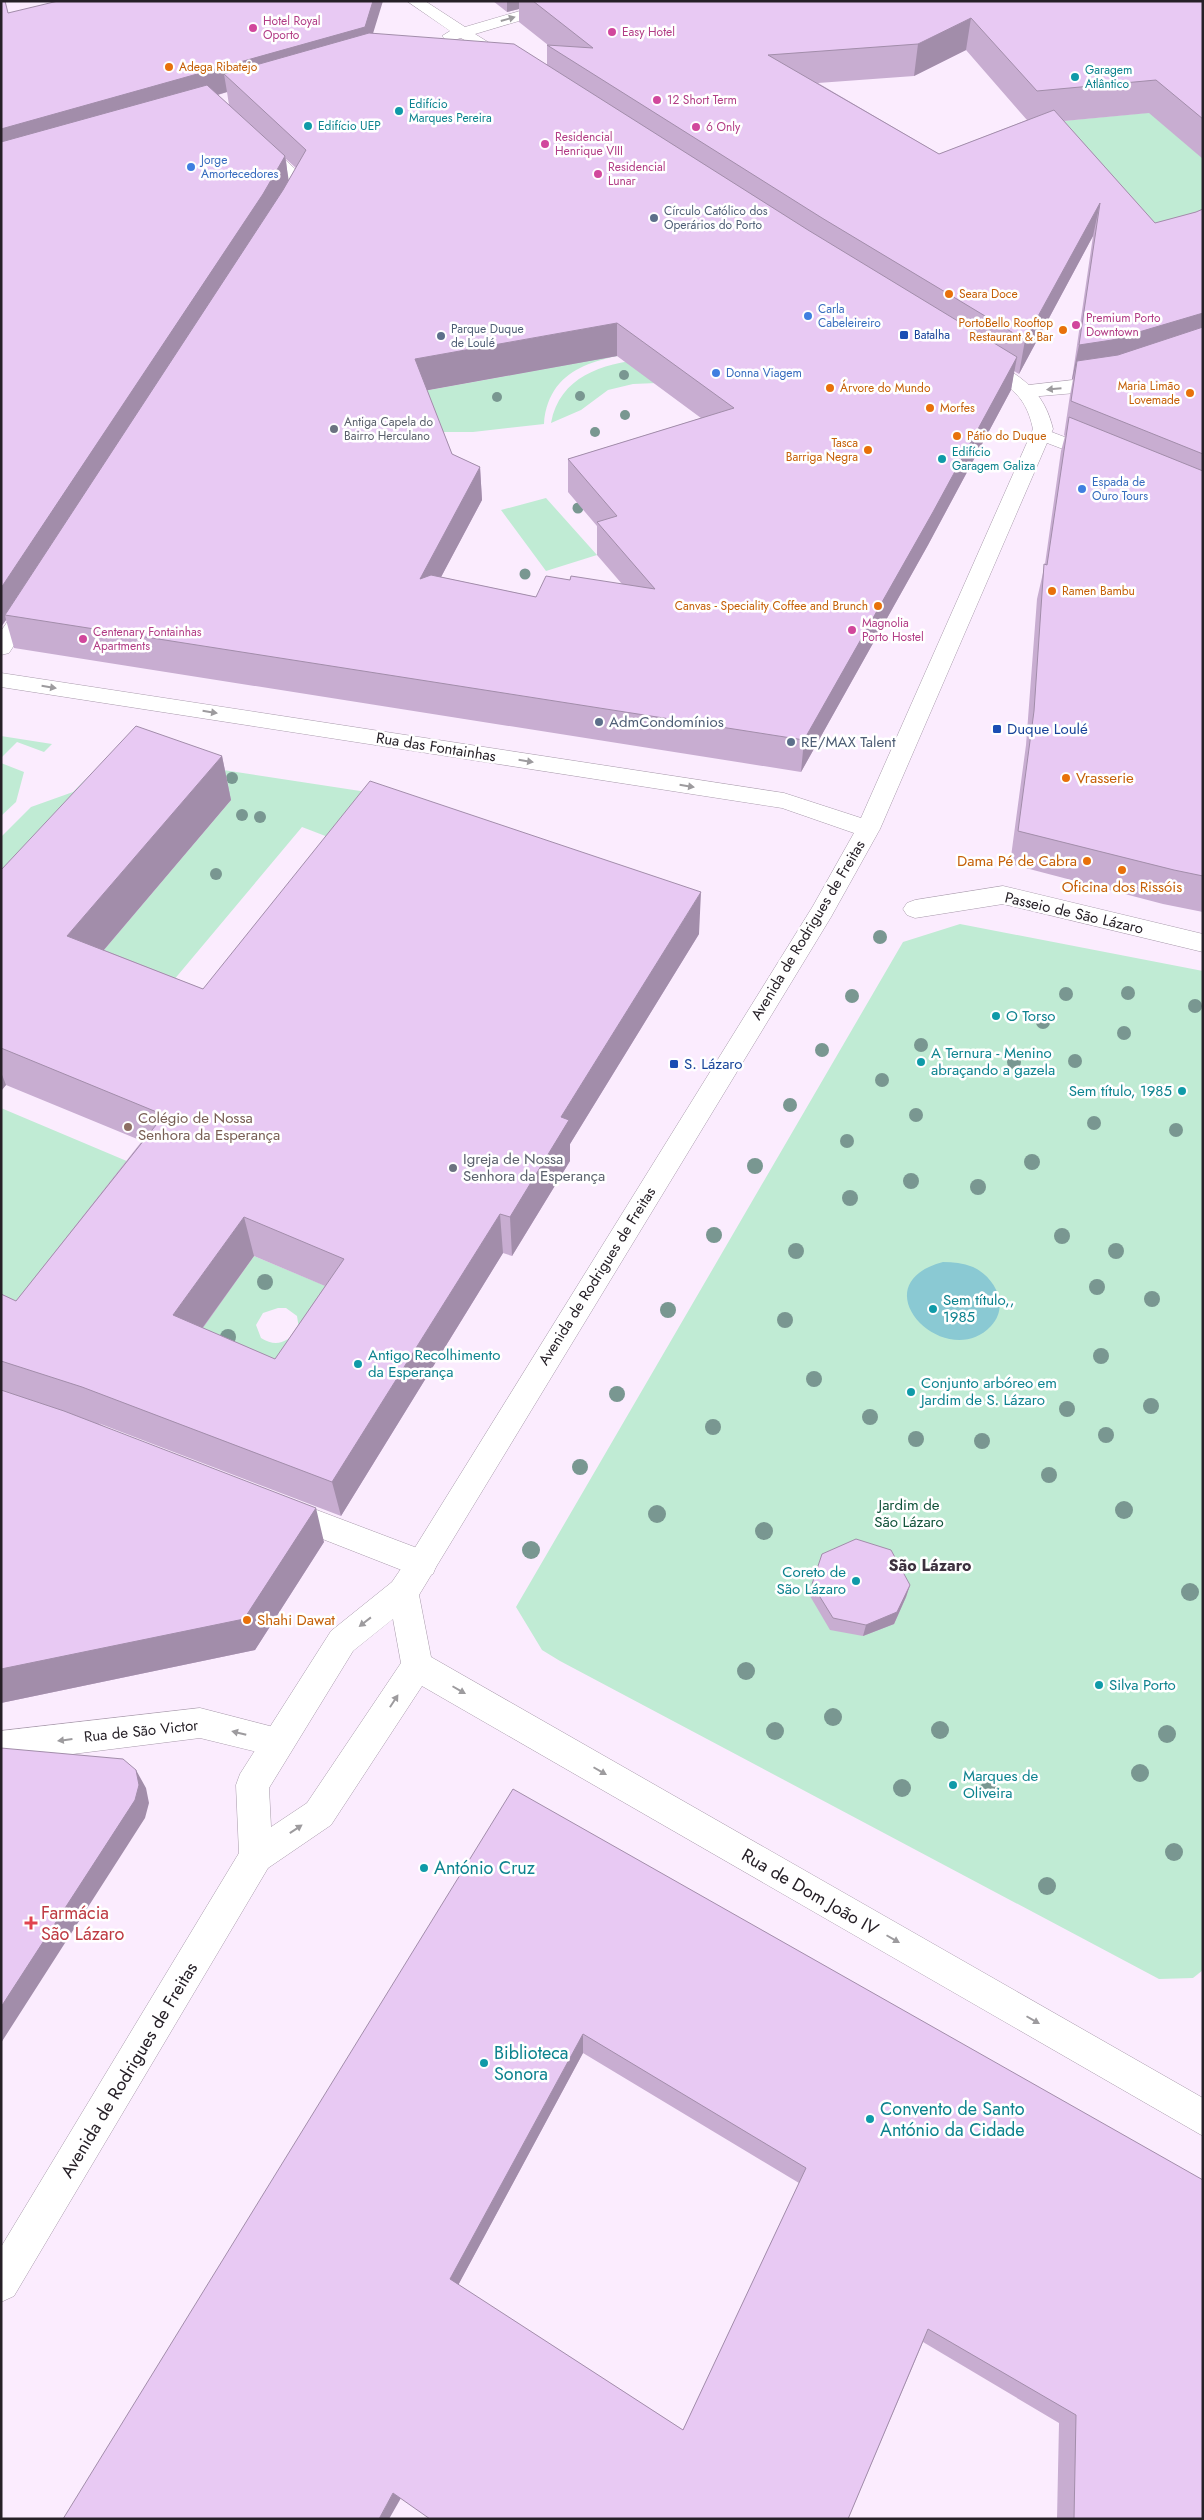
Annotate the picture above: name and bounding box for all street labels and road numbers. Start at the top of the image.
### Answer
street label: Rua das Fontainhas [374,727,498,767]
street label: Avenida de Rodrigues de Freitas [745,836,871,1024]
street label: Passeio de São Lázaro [1003,886,1145,940]
street label: Avenida de Rodrigues de Freitas [533,1183,661,1369]
street label: Rua de São Victor [83,1714,200,1748]
street label: Rua de Dom João IV [737,1842,883,1942]
street label: Avenida de Rodrigues de Freitas [54,1957,204,2183]

